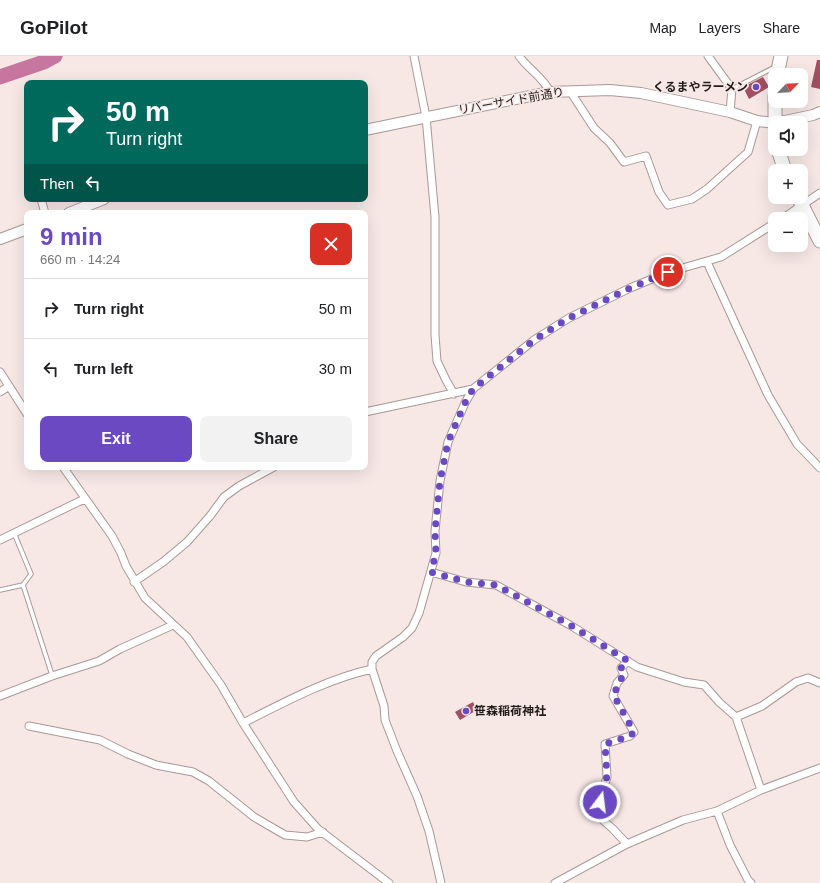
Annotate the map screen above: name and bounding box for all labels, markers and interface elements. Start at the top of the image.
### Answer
text: GoPilot [20,17,88,38]
text: Map [649,20,677,36]
text: Layers [699,20,741,36]
text: Share [763,20,800,36]
north arrow [768,68,808,108]
map controls [768,68,808,252]
place label: くるまやラーメン [653,80,748,94]
marker: くるまやラーメン [751,82,761,92]
street label: リバーサイド前通り [457,85,565,117]
icon: right [40,96,92,148]
text: 50 m [106,96,170,127]
button: sound [768,116,808,156]
text: Turn right [106,129,182,149]
button: + [768,164,808,204]
icon: left [82,172,104,194]
text: Then [40,175,74,192]
button: − [768,212,808,252]
text: 9 min [40,223,103,250]
button: close [310,223,352,265]
text: 660 m · 14:24 [40,252,120,267]
pin [651,255,685,289]
icon: arrive [657,261,679,283]
icon: right [40,298,62,320]
text: Turn right [74,300,144,317]
text: 50 m [319,300,352,317]
icon: left [40,358,62,380]
text: Turn left [74,360,133,377]
text: 30 m [319,360,352,377]
button: Exit [40,416,192,462]
button: Share [200,416,352,462]
place label: 笹森稲荷神社 [474,704,546,718]
marker: 笹森稲荷神社 [461,706,471,716]
position arrow [579,781,621,823]

